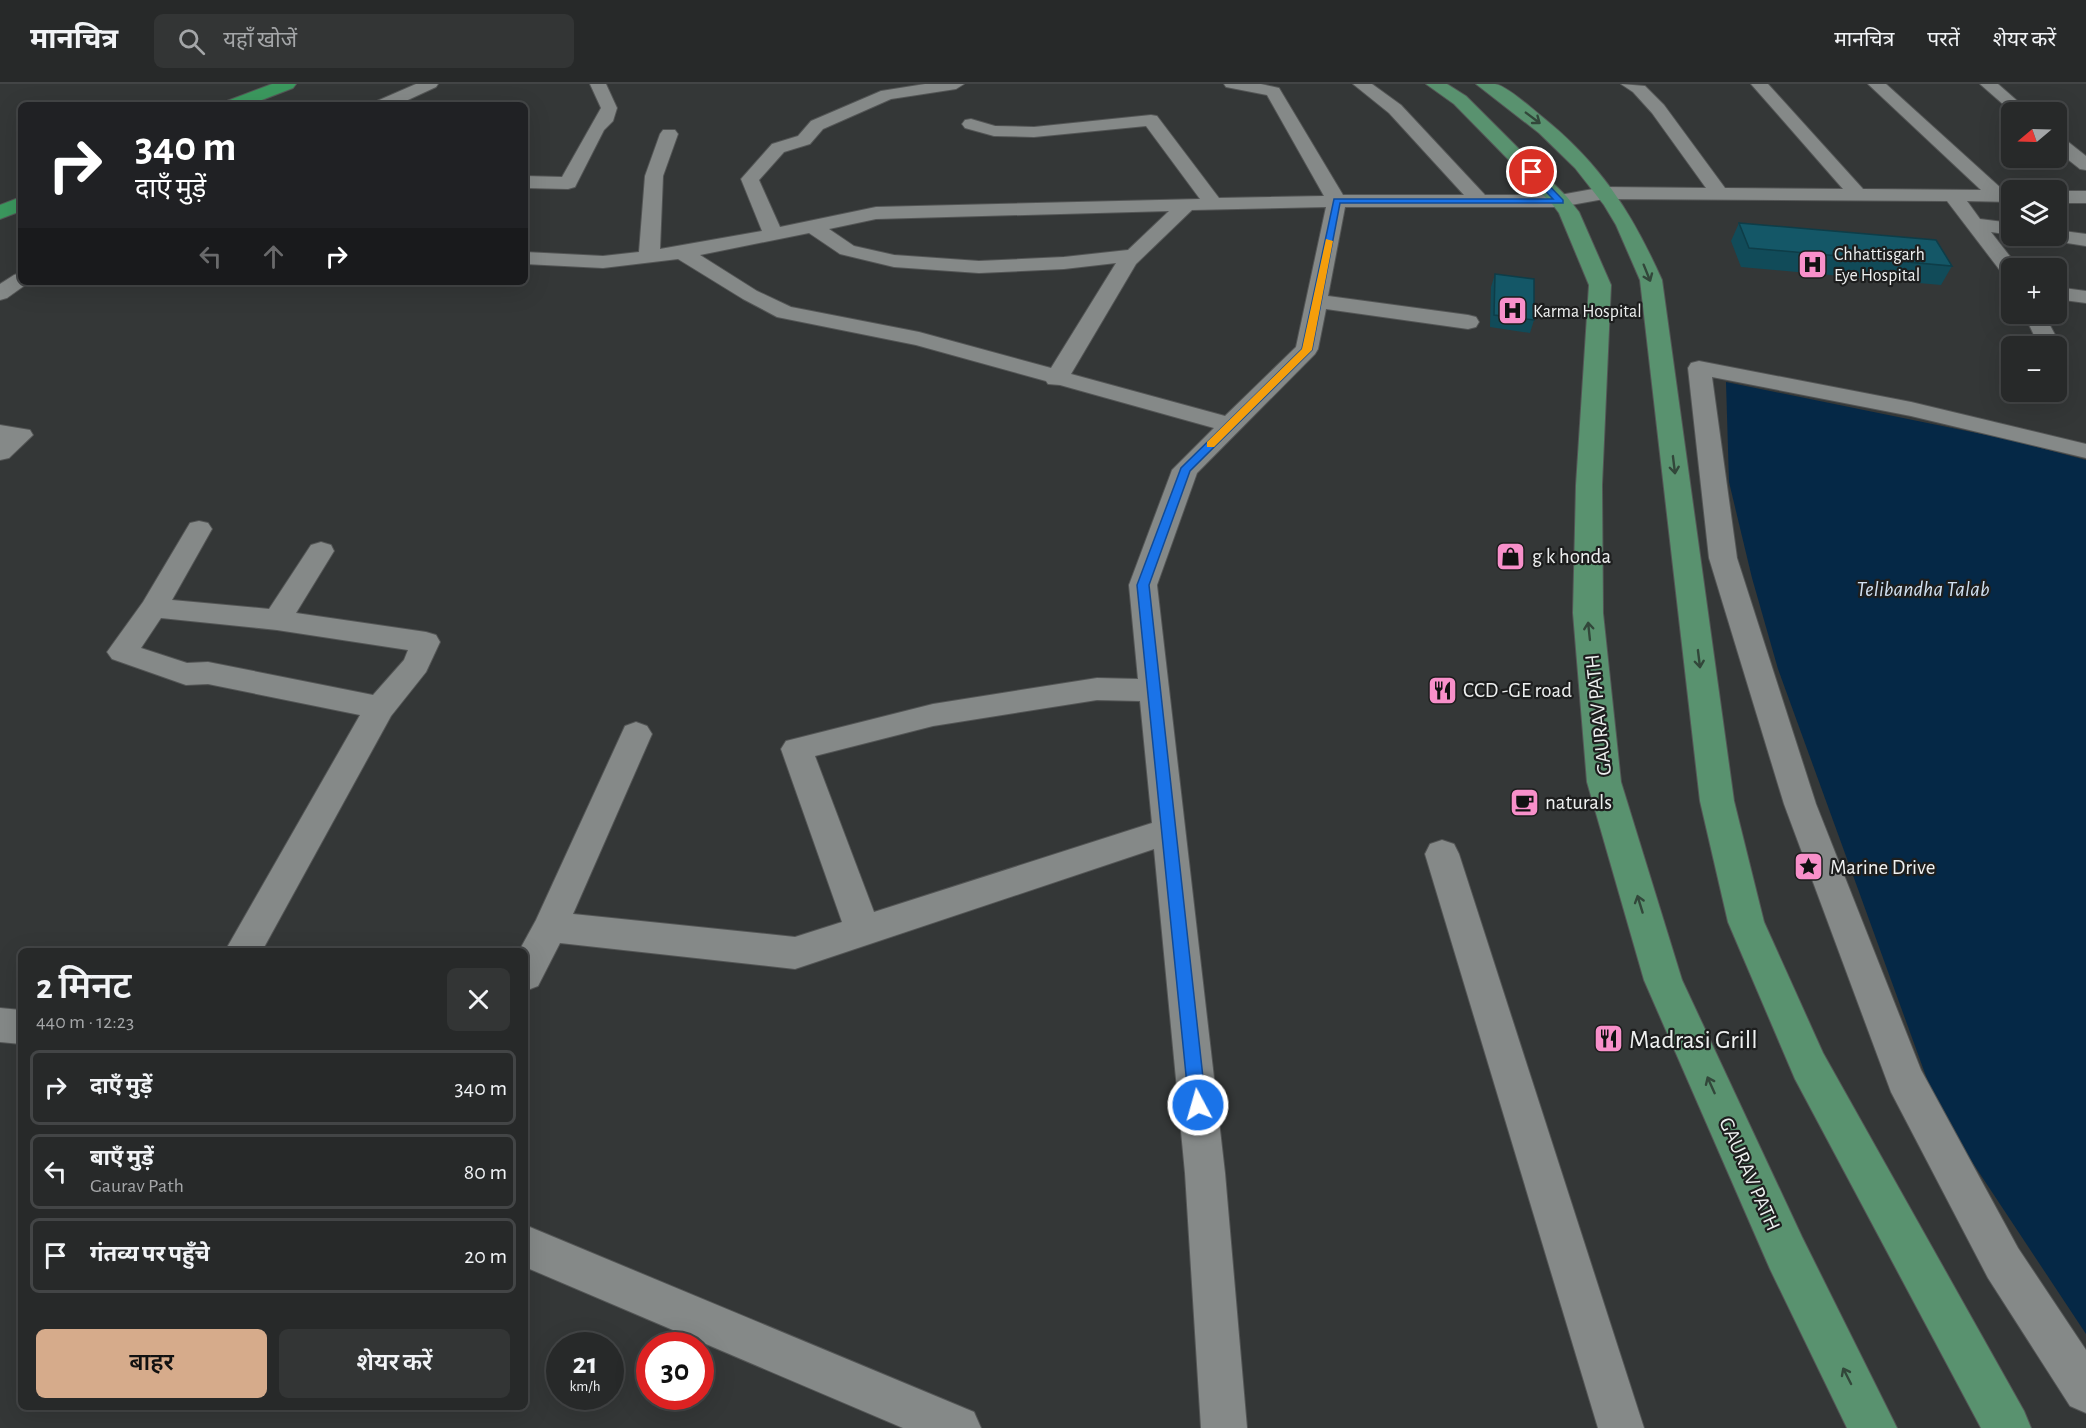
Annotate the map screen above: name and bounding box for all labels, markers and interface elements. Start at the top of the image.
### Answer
search box [154,14,574,68]
icon: search [175,25,208,58]
text: मानचित्र [30,26,118,54]
text: यहाँ खोजें [223,29,297,51]
text: मानचित्र [1834,29,1894,50]
text: परतें [1927,29,1960,50]
text: शेयर करें [1993,29,2056,50]
north arrow [2001,102,2067,168]
map controls [2001,102,2067,402]
one-way arrow [1524,112,1540,124]
icon: right [36,126,114,204]
text: 340 m [135,126,236,168]
pin [1506,146,1557,197]
icon: arrive [1515,155,1548,188]
text: दाएँ मुड़ें [135,175,206,202]
button: layers [2001,180,2067,246]
icon: left [194,240,227,273]
icon: ahead [257,240,290,273]
icon: right [320,240,353,273]
place label: Chhattisgarh Eye Hospital [1834,246,1925,285]
hospital icon: Chhattisgarh Eye Hospital [1797,248,1829,280]
button: + [2001,258,2067,324]
one-way arrow [1642,263,1653,281]
hospital icon: Karma Hospital [1496,295,1528,327]
place label: Karma Hospital [1533,303,1642,321]
button: − [2001,336,2067,402]
one-way arrow [1669,455,1680,475]
shop icon: g k honda [1495,540,1527,572]
place label: g k honda [1532,546,1611,567]
water label: Telibandha Talab [1856,578,1990,600]
one-way arrow [1583,621,1594,641]
one-way arrow [1694,648,1705,668]
street label: GAURAV PATH [1582,653,1615,777]
restaurant icon: CCD -GE road [1426,674,1458,706]
place label: CCD -GE road [1463,680,1572,701]
cafe icon: naturals [1508,786,1540,818]
place label: naturals [1545,792,1612,813]
place icon: Marine Drive [1793,851,1825,883]
place label: Marine Drive [1830,857,1935,878]
one-way arrow [1634,895,1645,914]
button: close [447,968,510,1031]
text: 2 मिनट [36,969,131,1005]
text: 440 m · 12:23 [36,1012,134,1032]
restaurant icon: Madrasi Grill [1592,1023,1624,1055]
place label: Madrasi Grill [1629,1027,1758,1053]
icon: right [39,1071,72,1104]
position arrow [1166,1073,1230,1137]
text: दाएँ मुड़ें [90,1075,152,1097]
text: 340 m [455,1077,507,1099]
one-way arrow [1704,1077,1716,1095]
street label: GAURAV PATH [1715,1114,1784,1234]
text: बाएँ मुड़ें [90,1147,154,1169]
icon: left [39,1155,72,1188]
text: 80 m [464,1161,507,1183]
text: Gaurav Path [90,1176,184,1196]
icon: arrive [39,1239,72,1272]
text: गंतव्य पर पहुँचे [90,1243,210,1265]
text: 20 m [464,1245,507,1267]
button: बाहर [36,1329,267,1398]
button: शेयर करें [279,1329,510,1398]
speed limit sign: 30 [636,1332,714,1410]
text: 21 [573,1349,597,1379]
one-way arrow [1841,1367,1852,1385]
text: km/h [570,1379,600,1394]

